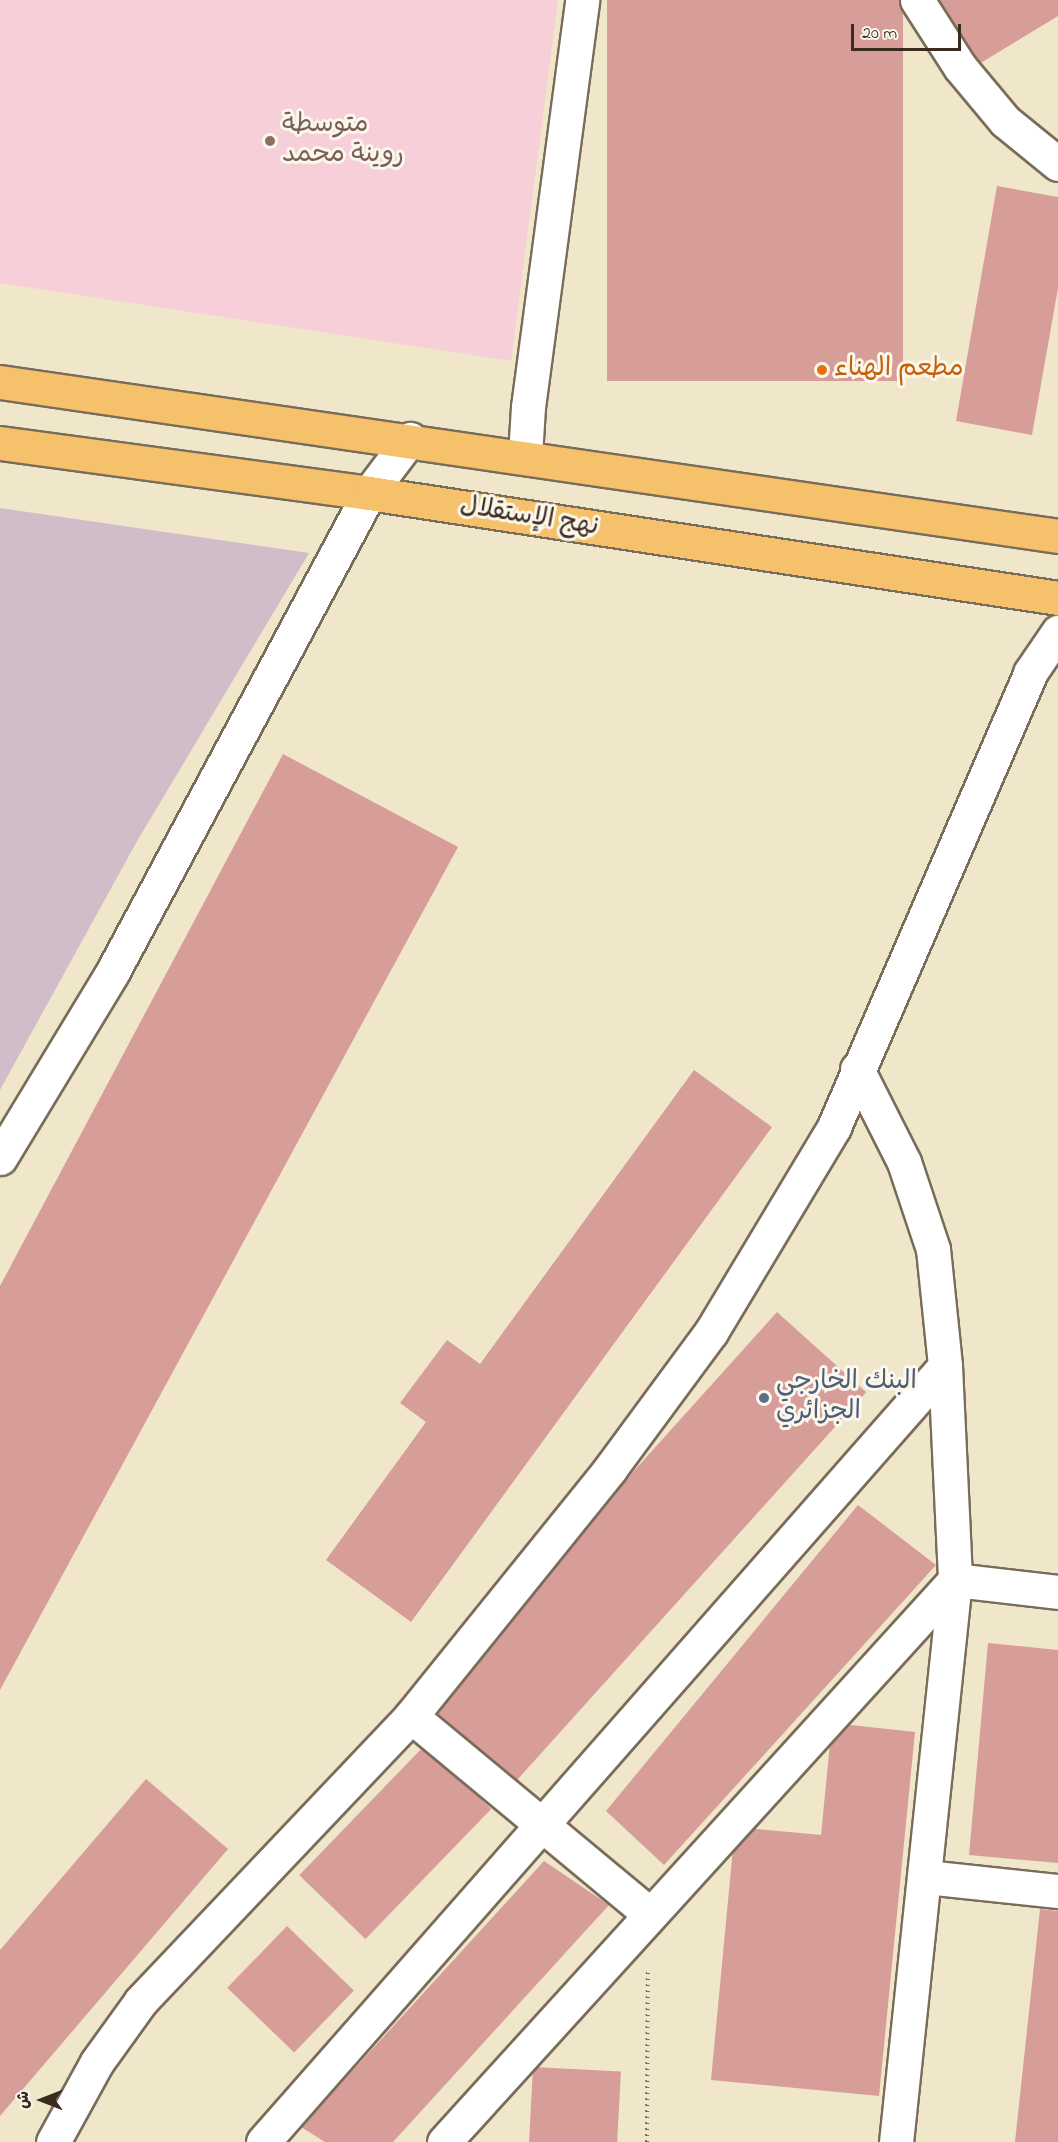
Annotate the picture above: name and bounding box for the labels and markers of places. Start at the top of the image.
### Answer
place label: متوسطة روينة محمد [282,110,404,172]
marker: متوسطة روينة محمد [263,134,277,148]
place label: مطعم الهناء [834,354,963,386]
marker: مطعم الهناء [815,363,829,377]
place label: البنك الخارجي الجزائري [776,1367,917,1428]
marker: البنك الخارجي الجزائري [757,1391,771,1405]

